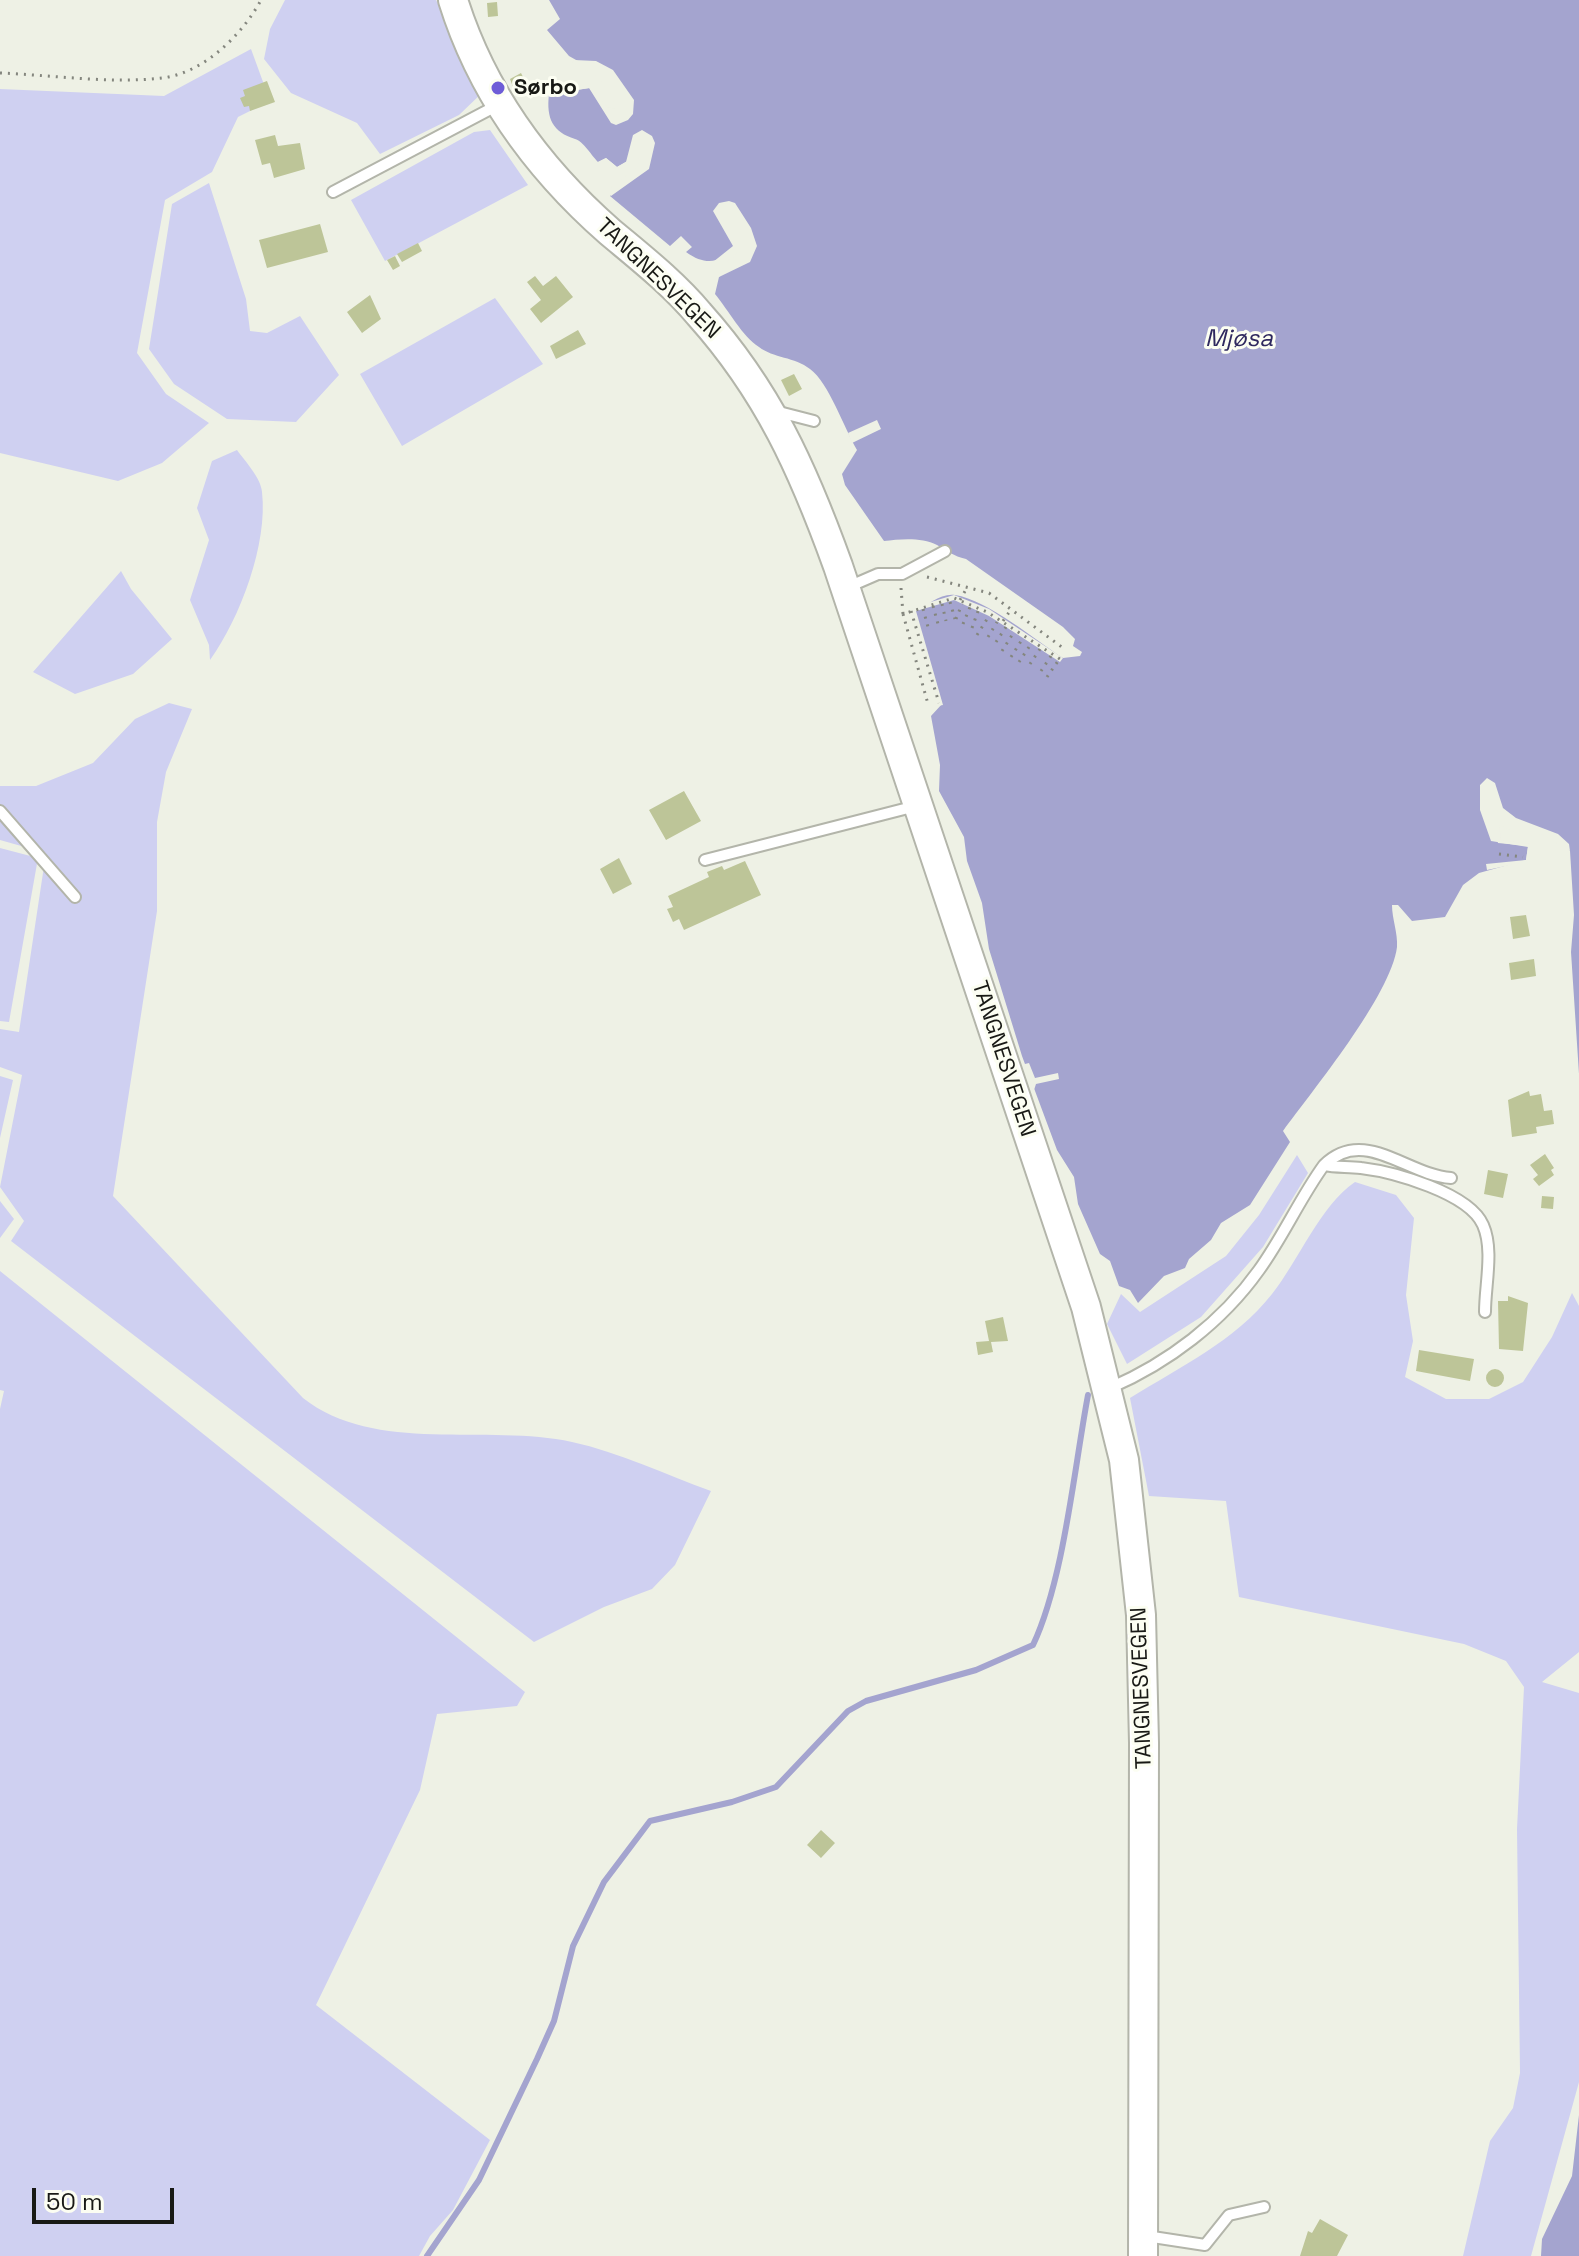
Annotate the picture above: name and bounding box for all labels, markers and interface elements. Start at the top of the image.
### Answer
place label: Sørbo [514,75,577,101]
marker: Sørbo [489,79,507,97]
street label: TANGNESVEGEN [591,213,725,345]
water label: Mjøsa [1205,325,1273,353]
street label: TANGNESVEGEN [965,978,1041,1140]
street label: TANGNESVEGEN [1126,1607,1158,1769]
scale bar [36,2172,178,2222]
text: 50 m [46,2186,103,2217]

